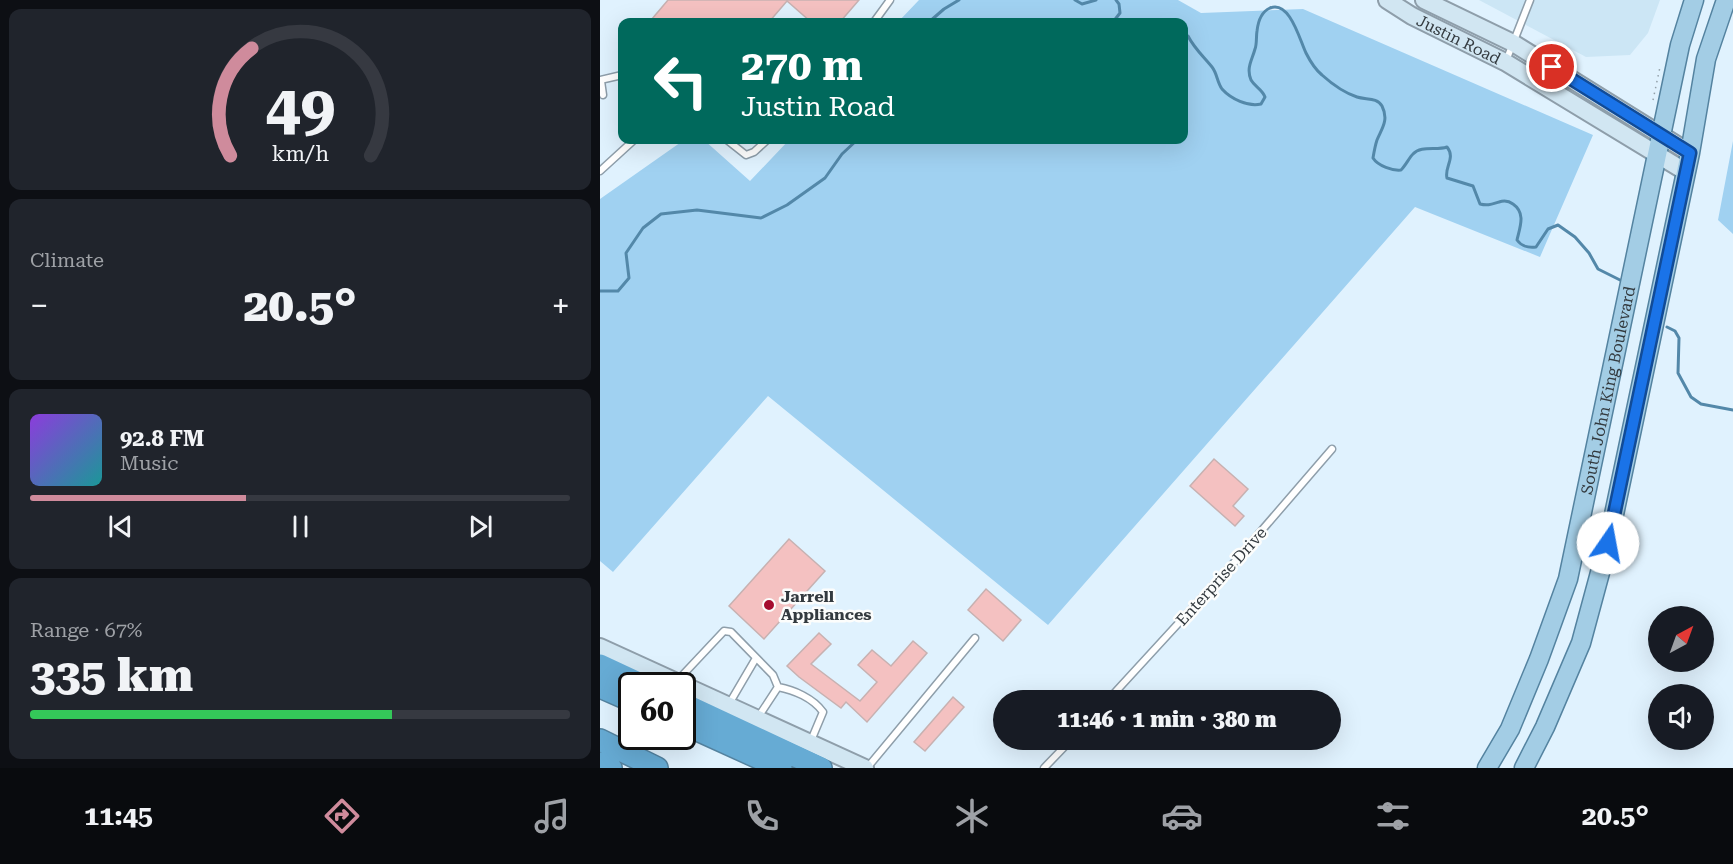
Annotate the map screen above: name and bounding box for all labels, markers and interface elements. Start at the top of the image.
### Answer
street label: Justin Road [1414,11,1504,68]
text: 270 m [741,41,863,90]
pin [1526,41,1577,92]
icon: left [642,42,720,120]
icon: arrive [1535,50,1568,83]
text: 49 [265,73,335,146]
text: Justin Road [741,91,895,123]
text: km/h [271,142,329,167]
text: Climate [30,248,104,272]
text: 20.5° [243,279,357,332]
street label: South John King Boulevard [1577,284,1639,496]
text: − [30,286,48,325]
text: + [552,286,570,325]
text: 92.8 FM [120,426,204,451]
text: Music [120,451,179,475]
icon: previous [104,510,137,543]
icon: pause [284,510,317,543]
icon: next [464,510,497,543]
position arrow [1576,511,1640,575]
street label: Enterprise Drive [1172,523,1271,630]
place label: Jarrell Appliances [781,587,872,624]
marker: Jarrell Appliances [762,598,776,612]
north arrow [1648,606,1714,672]
map controls [1648,606,1714,750]
text: Range · 67% [30,618,142,642]
text: 335 km [30,649,193,702]
speed limit sign: 60 [618,672,696,750]
button: sound [1648,684,1714,750]
text: 11:46 · 1 min · 380 m [1057,707,1277,732]
icon: directions [321,795,363,837]
icon: music [531,795,573,837]
icon: phone [741,795,783,837]
icon: climate [951,795,993,837]
icon: car [1161,795,1203,837]
icon: filters [1372,795,1414,837]
text: 11:45 [84,800,153,832]
text: 20.5° [1582,800,1649,832]

